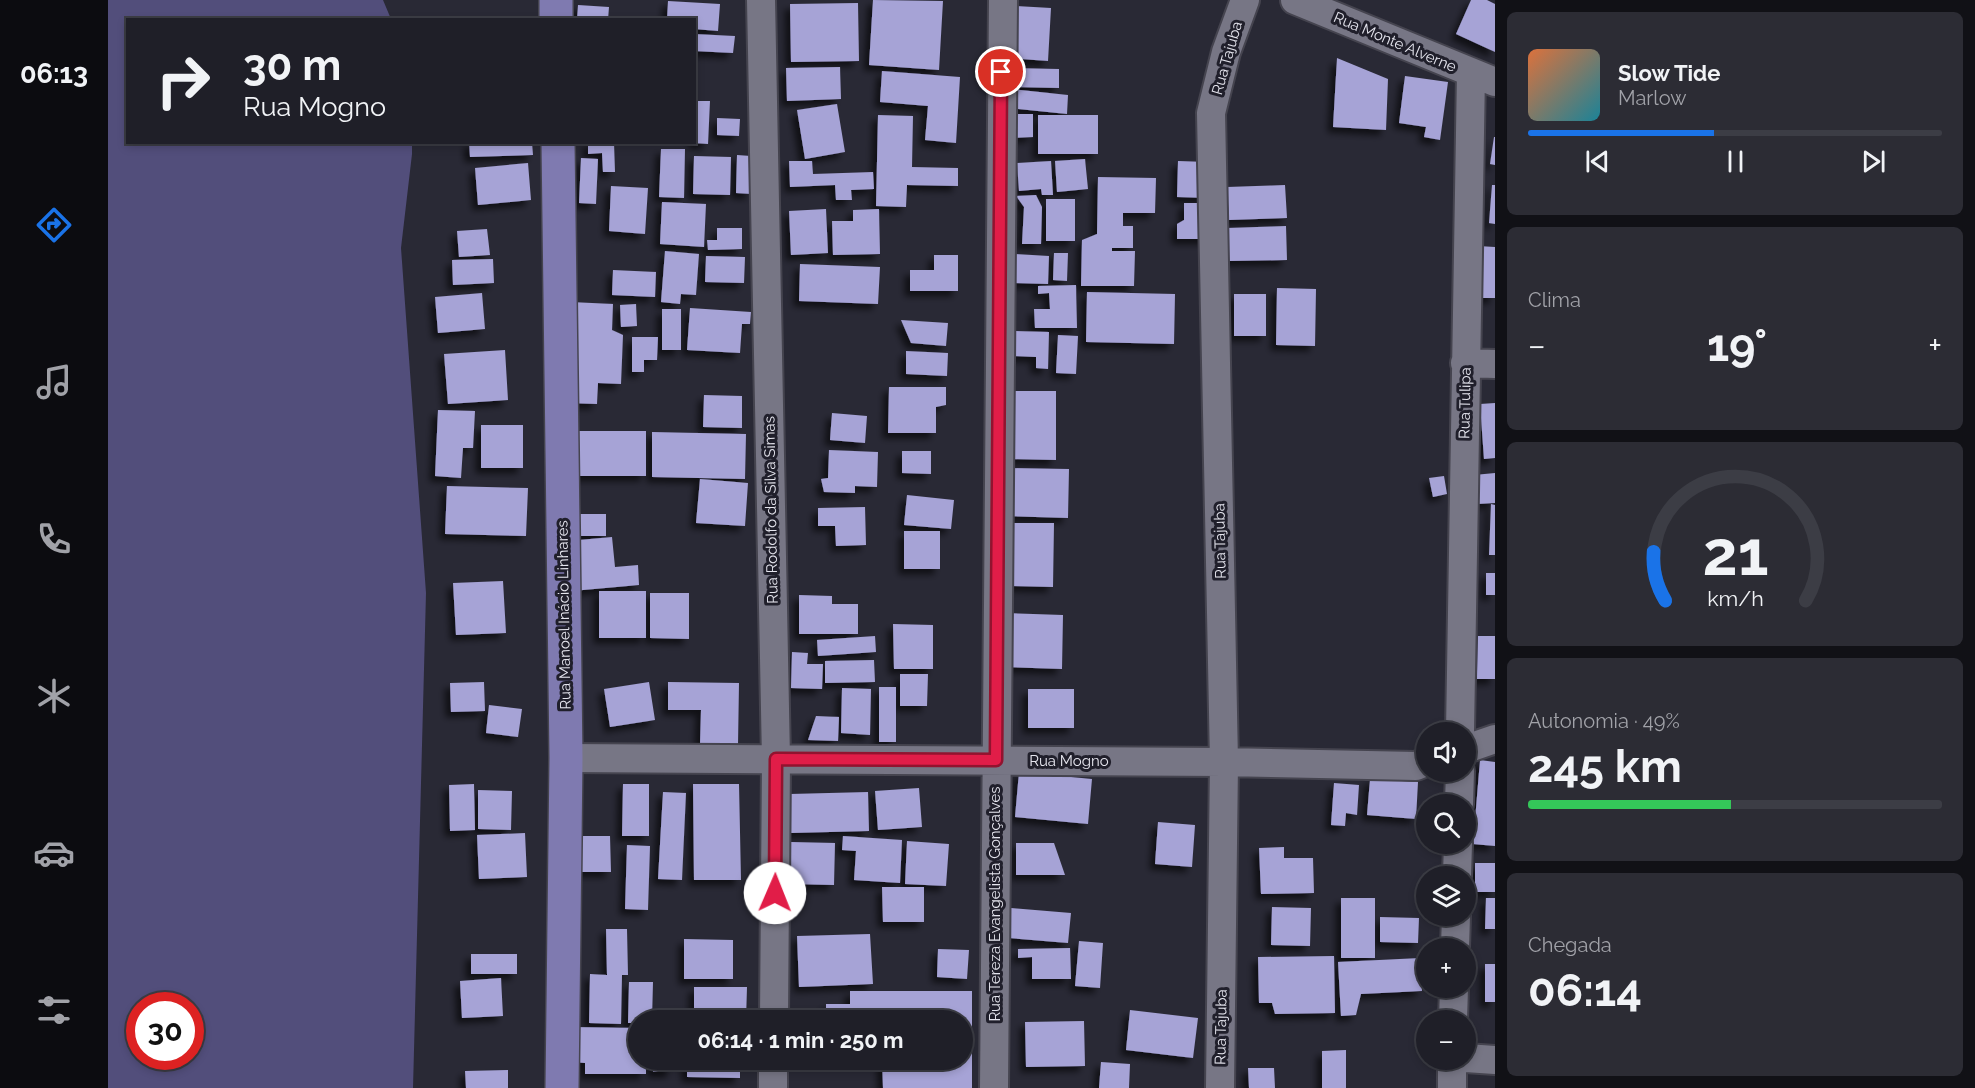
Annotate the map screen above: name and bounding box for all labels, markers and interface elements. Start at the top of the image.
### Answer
street label: Rua Monte Alverne [1331,8,1459,76]
street label: Rua Tajuba [1208,19,1246,97]
text: 30 m [243,41,341,90]
icon: right [144,42,222,120]
pin [975,46,1026,97]
icon: arrive [984,55,1017,88]
text: 06:13 [20,58,88,89]
text: Slow Tide [1618,60,1720,86]
text: Marlow [1618,86,1687,110]
text: Rua Mogno [243,91,386,122]
icon: previous [1581,145,1614,178]
icon: pause [1719,145,1752,178]
icon: next [1857,145,1890,178]
icon: directions [33,204,75,246]
text: Clima [1528,288,1581,312]
text: 19° [1707,319,1767,372]
text: − [1528,326,1546,365]
text: + [1928,326,1942,365]
icon: music [33,361,75,403]
street label: Rua Tulipa [1455,367,1475,439]
street label: Rua Rodolfo da Silva Simas [760,416,782,604]
street label: Rua Tajuba [1210,503,1230,579]
text: 21 [1702,516,1768,590]
icon: phone [33,518,75,560]
street label: Rua Manoel Inácio Linhares [553,520,575,710]
text: km/h [1707,586,1763,611]
icon: climate [33,675,75,717]
text: Autonomia · 49% [1528,709,1680,733]
map controls [1416,722,1476,1070]
button: sound [1416,722,1476,782]
text: 245 km [1528,740,1682,793]
street label: Rua Mogno [1029,752,1109,770]
street label: Rua Tereza Evangelista Gonçalves [986,786,1004,1022]
button: search [1416,794,1476,854]
icon: car [33,832,75,874]
position arrow [743,861,807,925]
button: layers [1416,866,1476,926]
text: Chegada [1528,933,1612,957]
button: + [1416,938,1476,998]
text: 06:14 [1528,964,1642,1017]
icon: filters [33,989,75,1031]
street label: Rua Tajuba [1211,989,1231,1065]
speed limit sign: 30 [126,992,204,1070]
button: − [1416,1010,1476,1070]
text: 06:14 · 1 min · 250 m [697,1027,904,1053]

